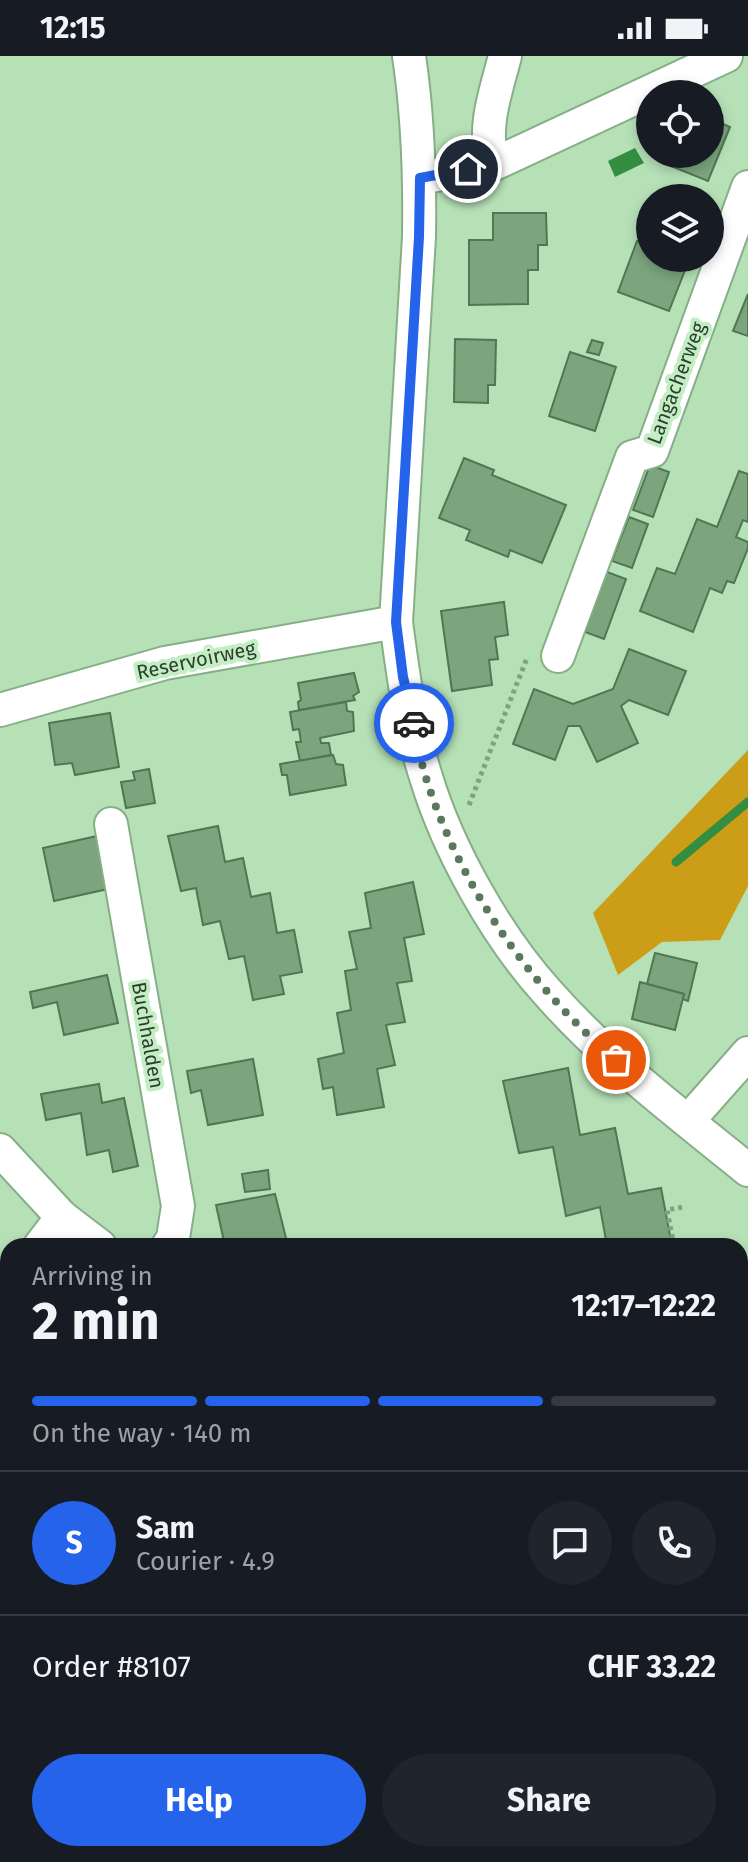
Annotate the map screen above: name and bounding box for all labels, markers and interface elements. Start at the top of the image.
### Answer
text: 12:15 [40,10,106,46]
map controls [636,80,724,272]
button: locate [636,80,724,168]
pin [434,135,502,203]
icon: home [446,147,490,191]
button: layers [636,184,724,272]
street label: Langacherweg [642,318,710,447]
street label: Reservoirweg [134,636,258,684]
courier [374,683,454,763]
icon: car [392,701,436,745]
street label: Buchhalden [127,980,169,1090]
pin [582,1026,650,1094]
icon: bag [594,1038,638,1082]
text: Arriving in [32,1261,153,1292]
text: 12:17–12:22 [571,1288,716,1324]
text: 2 min [32,1290,160,1353]
text: On the way · 140 m [32,1418,251,1449]
button: chat [528,1501,612,1585]
button: phone [632,1501,716,1585]
text: Sam [136,1510,195,1546]
text: S [65,1525,83,1561]
text: Courier · 4.9 [136,1546,275,1577]
text: Order #8107 [32,1649,191,1685]
text: CHF 33.22 [588,1649,716,1685]
button: Help [32,1754,366,1846]
button: Share [382,1754,716,1846]

